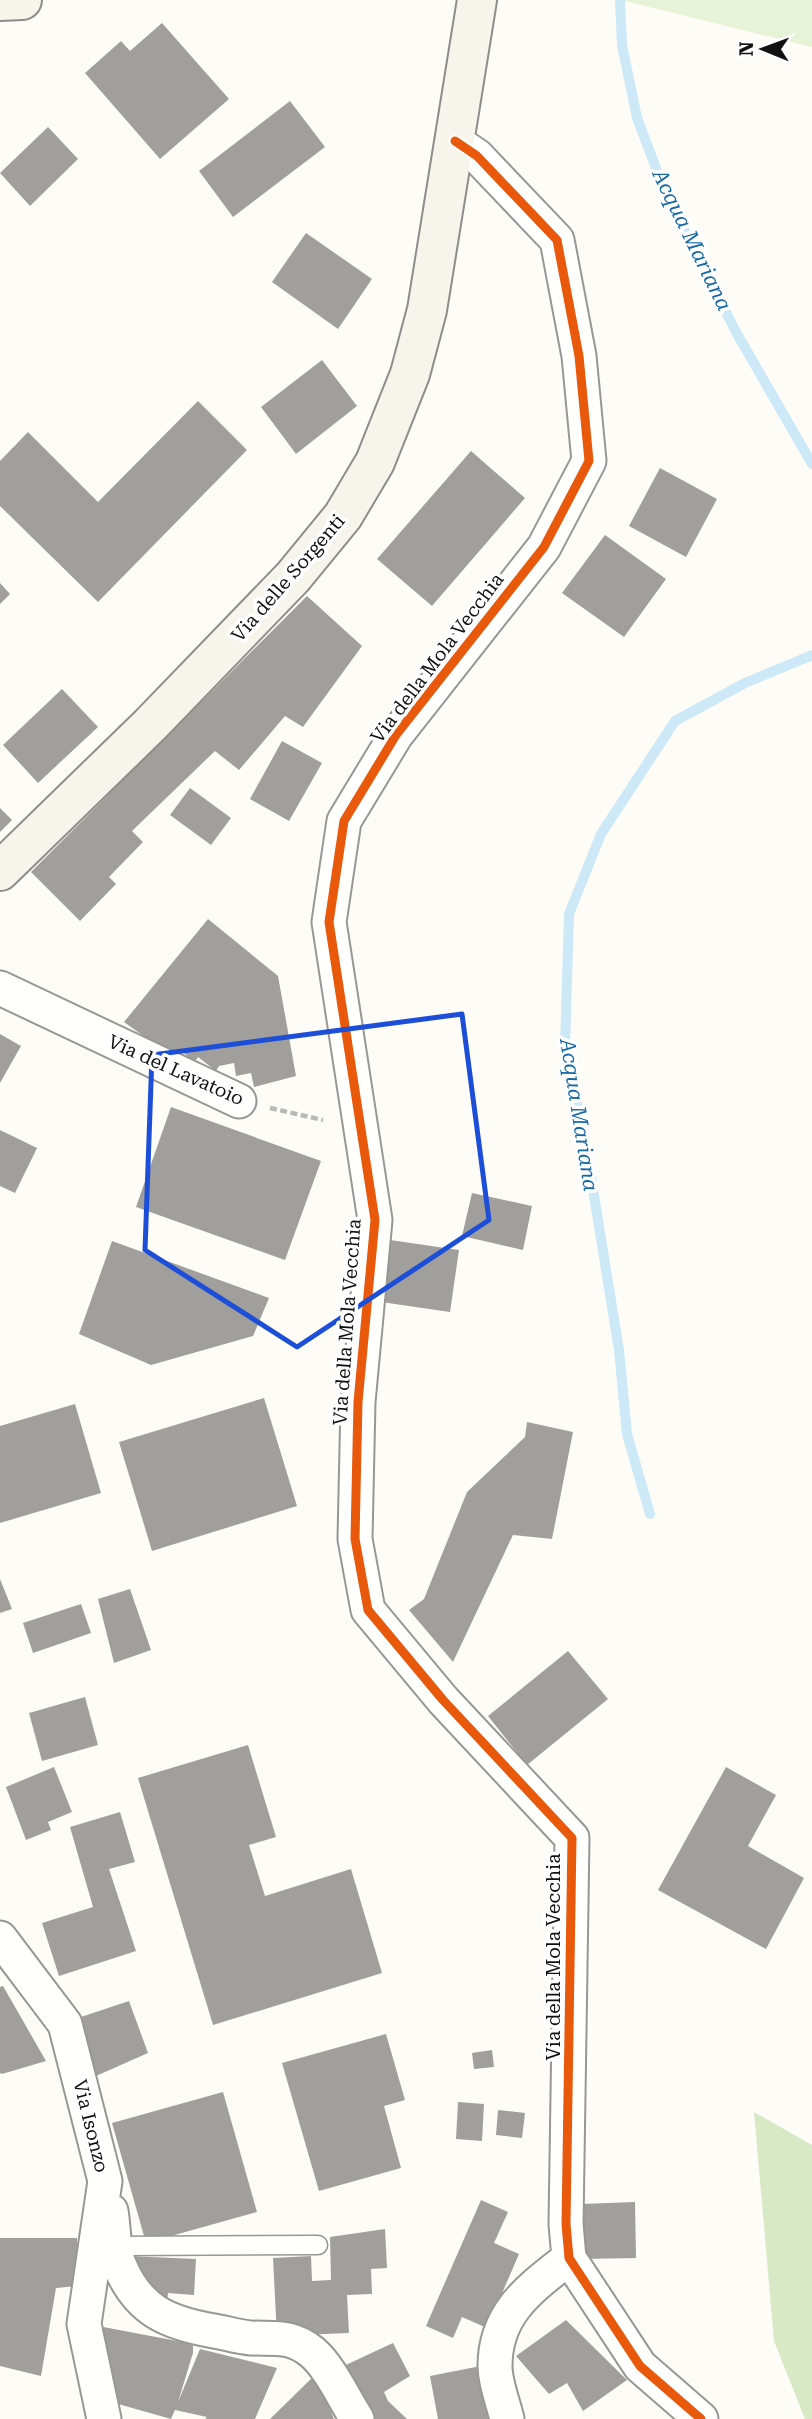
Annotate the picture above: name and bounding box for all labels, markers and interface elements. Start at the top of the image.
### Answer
north arrow [728,14,798,84]
text: N [735,41,758,56]
water label: Acqua Mariana [647,164,737,315]
street label: Via delle Sorgenti [226,510,350,646]
street label: Via della Mola Vecchia [366,568,509,748]
street label: Via del Lavatoio [104,1030,248,1110]
water label: Acqua Mariana [555,1035,603,1193]
street label: Via della Mola Vecchia [328,1217,366,1426]
street label: Via della Mola Vecchia [542,1853,565,2060]
street label: Via Isonzo [68,2077,114,2175]

